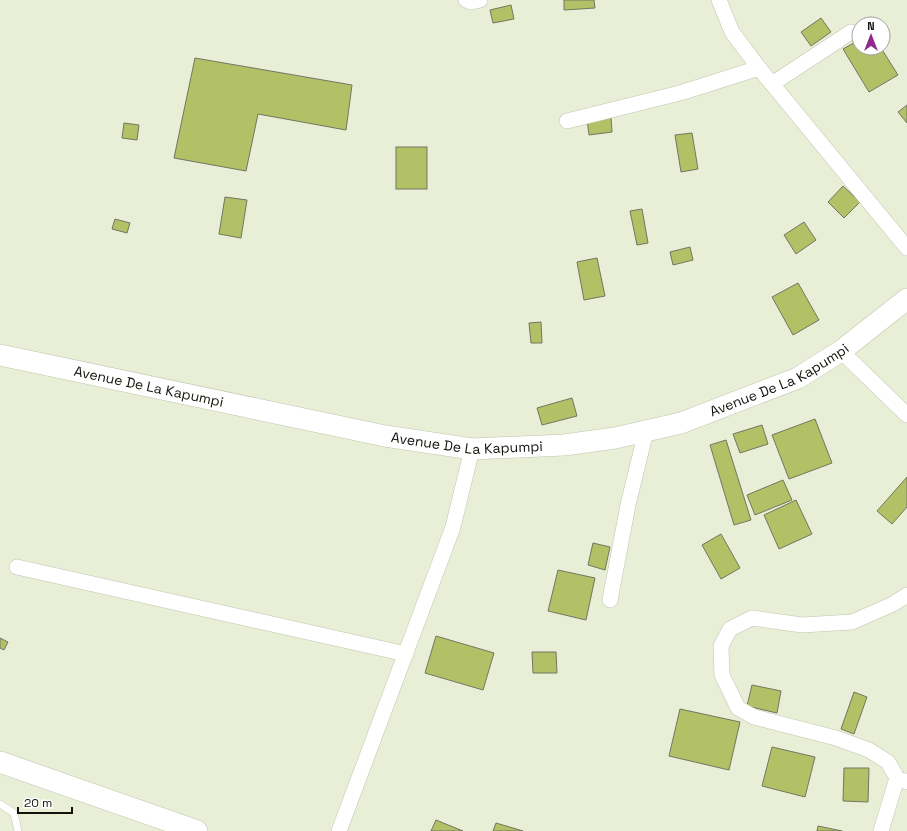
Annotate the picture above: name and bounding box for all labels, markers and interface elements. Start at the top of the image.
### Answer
north arrow [851,16,891,56]
text: N [867,19,875,33]
street label: Avenue De La Kapumpi [707,339,852,420]
street label: Avenue De La Kapumpi [72,362,225,411]
street label: Avenue De La Kapumpi [390,428,543,458]
scale bar [18,789,72,815]
text: 20 m [24,795,52,811]

